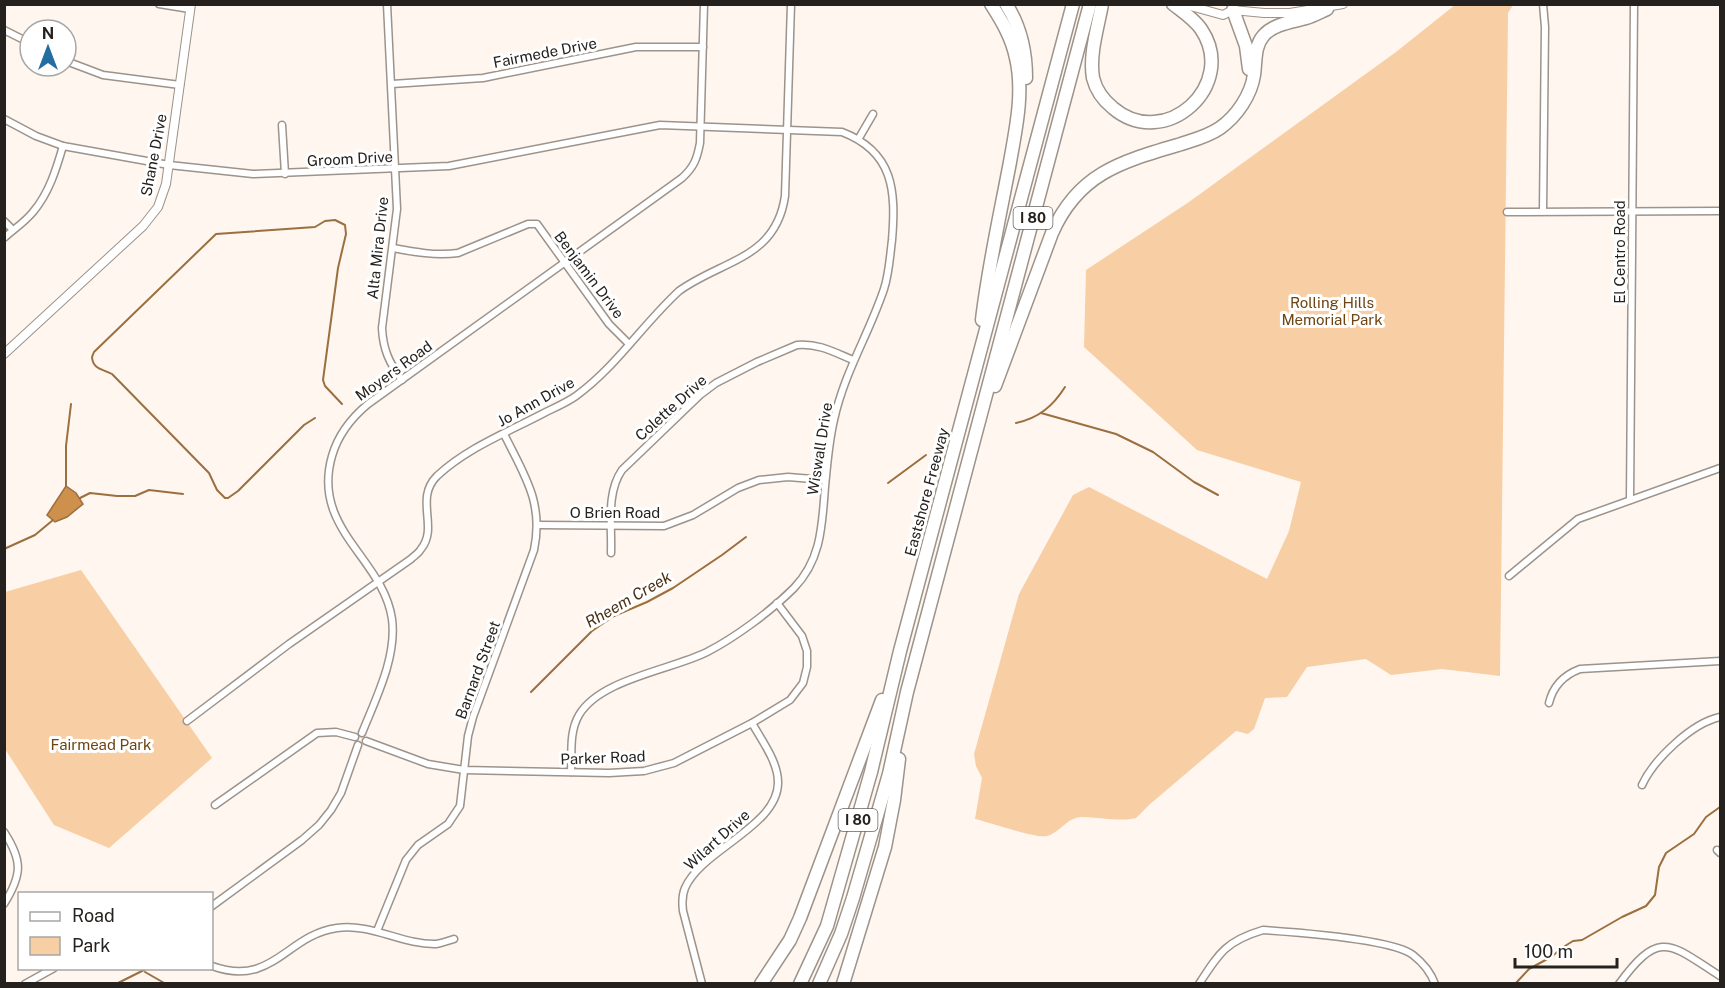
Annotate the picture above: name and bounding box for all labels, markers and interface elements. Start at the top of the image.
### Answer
north arrow [18,18,78,78]
text: N [42,24,54,43]
street label: Fairmede Drive [492,34,598,71]
street label: Shane Drive [137,112,170,198]
street label: Groom Drive [306,148,393,169]
street label: Alta Mira Drive [364,196,391,300]
street label: El Centro Road [1611,200,1628,304]
road number: I 80 [1014,207,1052,229]
street label: Benjamin Drive [551,228,628,322]
park label: Rolling Hills Memorial Park [1281,294,1383,328]
street label: Moyers Road [352,337,435,404]
street label: Colette Drive [632,371,710,444]
street label: Jo Ann Drive [494,373,577,430]
street label: Wiswall Drive [804,401,835,497]
street label: Eastshore Freeway [901,426,952,558]
street label: O Brien Road [570,504,660,521]
water label: Rheem Creek [582,567,675,632]
street label: Barnard Street [452,618,503,721]
park label: Fairmead Park [51,736,151,753]
street label: Parker Road [560,748,646,767]
street label: Wilart Drive [681,806,753,873]
road number: I 80 [838,809,878,831]
legend [18,892,213,970]
text: Road [72,905,115,926]
scale bar [1515,931,1617,969]
text: Park [72,935,110,956]
text: 100 m [1524,941,1573,962]

